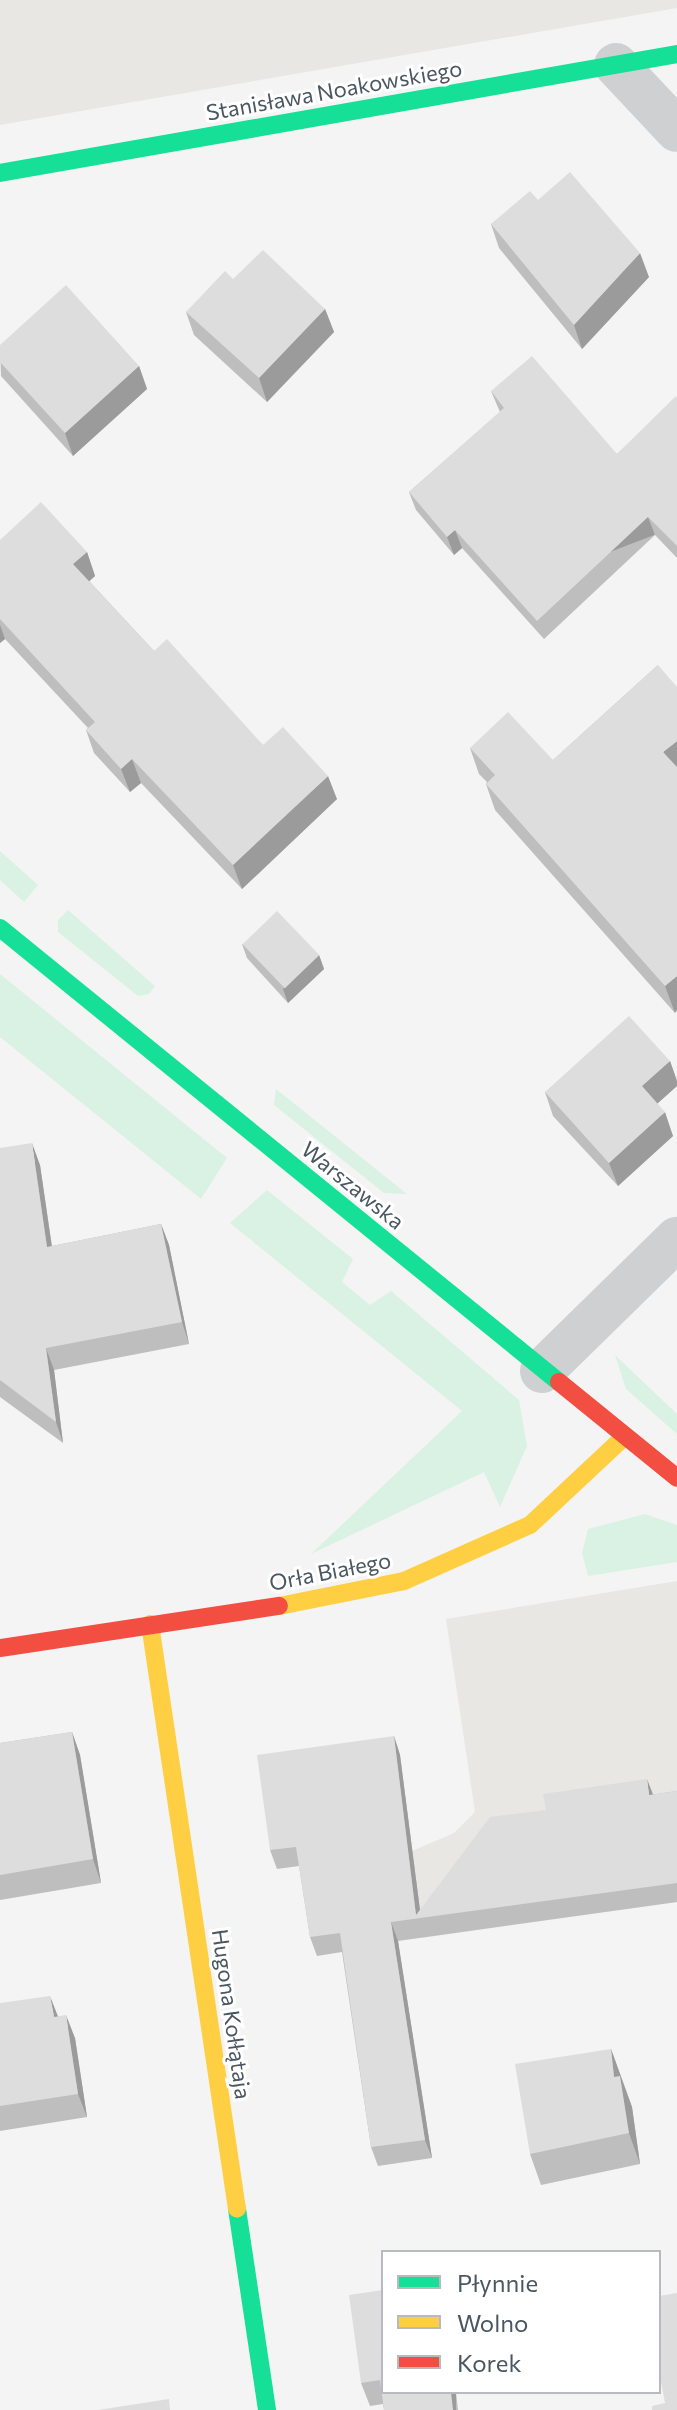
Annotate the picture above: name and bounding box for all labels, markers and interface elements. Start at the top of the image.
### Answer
street label: Stanisława Noakowskiego [204,54,464,126]
street label: Warszawska [296,1136,410,1234]
street label: Orła Białego [267,1546,393,1596]
street label: Hugona Kołłątaja [207,1927,257,2101]
legend [381,2250,661,2394]
text: Płynnie [457,2268,538,2297]
text: Wolno [457,2308,528,2337]
text: Korek [457,2348,521,2377]

